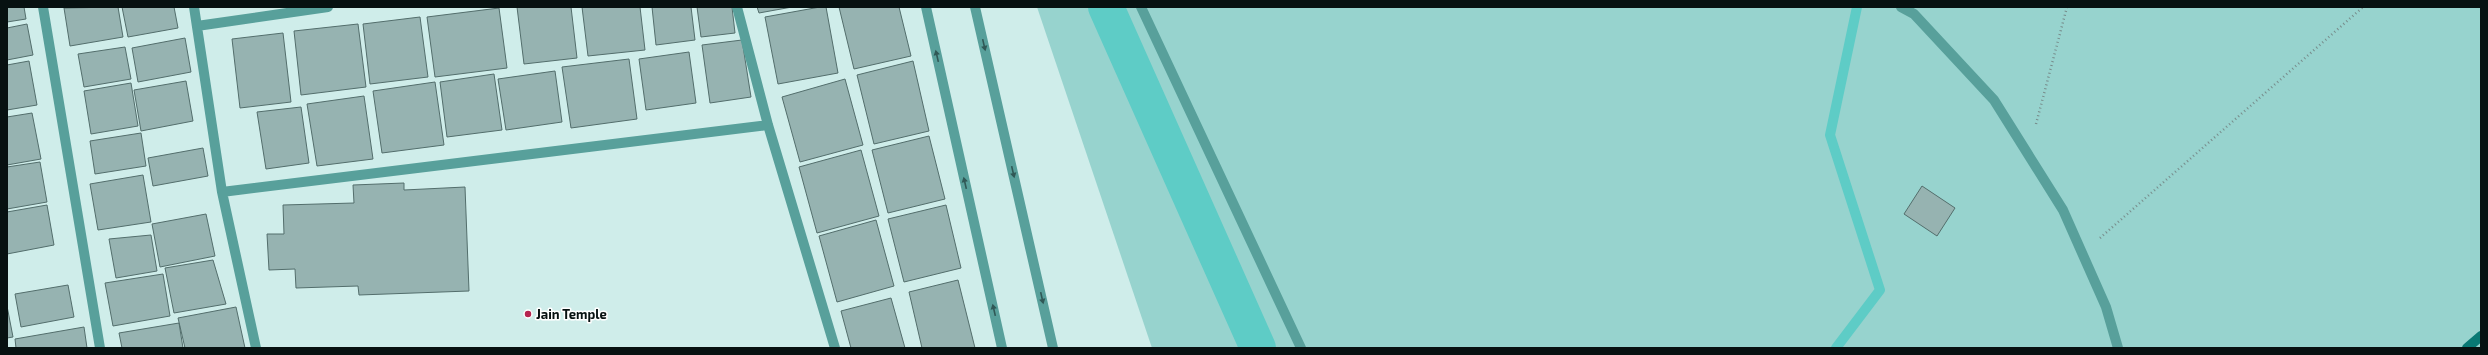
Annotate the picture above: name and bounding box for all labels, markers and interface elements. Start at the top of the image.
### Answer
one-way arrow [981,39,987,51]
one-way arrow [933,50,939,62]
one-way arrow [1010,166,1016,178]
one-way arrow [962,177,968,189]
one-way arrow [1039,292,1045,305]
one-way arrow [990,304,996,316]
place label: Jain Temple [536,306,607,322]
marker: Jain Temple [523,309,533,319]

